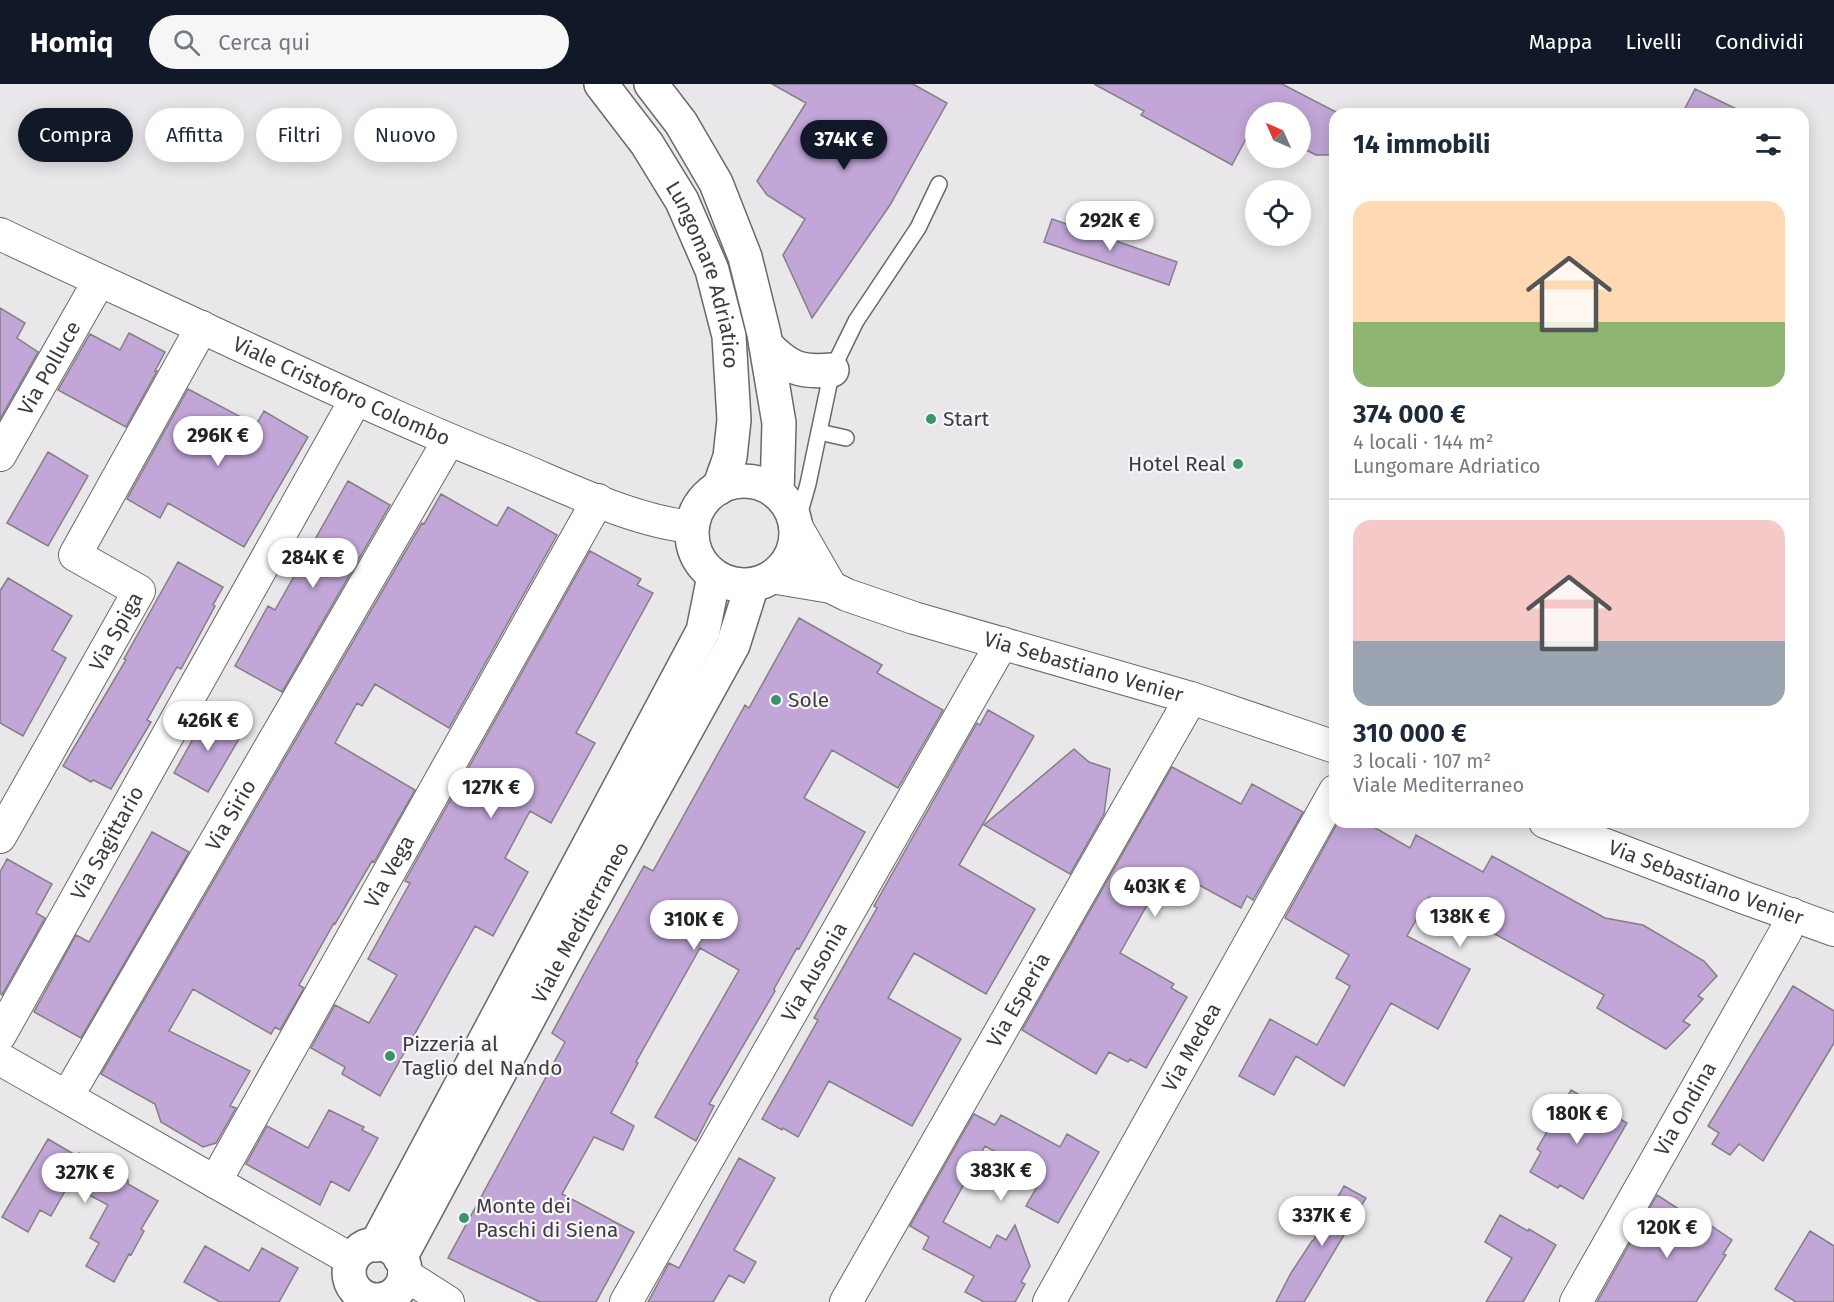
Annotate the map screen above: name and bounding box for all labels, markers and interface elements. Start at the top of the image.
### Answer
search box [149,15,569,69]
text: Homiq [30,26,113,59]
icon: search [170,26,203,59]
text: Cerca qui [218,29,310,56]
text: Mappa [1529,29,1593,55]
text: Livelli [1626,29,1682,55]
text: Condividi [1715,29,1804,55]
north arrow [1245,102,1311,168]
map controls [1245,102,1311,246]
chip: Compra [18,108,133,162]
chip: Affitta [145,108,244,162]
chip: Filtri [256,108,342,162]
chip: Nuovo [354,108,457,162]
pin: 374K € [795,120,893,171]
text: 374K € [814,127,874,151]
icon: filters [1752,128,1785,161]
text: 14 immobili [1353,129,1490,160]
street label: Lungomare Adriatico [660,176,744,369]
button: locate [1245,180,1311,246]
pin: 292K € [1061,201,1159,252]
text: 292K € [1080,208,1140,232]
icon: home [1515,240,1623,348]
street label: Via Polluce [12,316,86,420]
street label: Viale Cristoforo Colombo [229,331,454,452]
text: 374 000 € [1353,399,1466,430]
place label: Start [943,406,989,432]
marker: Start [924,412,938,426]
pin: 296K € [169,416,267,467]
text: 296K € [187,423,249,447]
text: 4 locali · 144 m² [1353,430,1494,454]
place label: Hotel Real [1128,451,1226,477]
text: Lungomare Adriatico [1353,454,1540,478]
marker: Hotel Real [1231,457,1245,471]
pin: 284K € [264,538,362,589]
text: 284K € [282,545,344,569]
icon: home [1515,559,1623,667]
street label: Via Spiga [84,587,149,676]
street label: Via Sebastiano Venier [981,626,1186,708]
place label: Sole [788,687,829,713]
marker: Sole [769,693,783,707]
pin: 426K € [159,701,257,752]
text: 426K € [177,708,239,732]
text: 310 000 € [1353,718,1467,749]
text: 3 locali · 107 m² [1353,749,1491,773]
pin: 127K € [442,768,540,819]
text: Viale Mediterraneo [1353,773,1524,797]
street label: Via Sirio [200,775,262,856]
text: 127K € [462,775,520,799]
street label: Via Sagittario [65,781,150,905]
street label: Via Vega [359,831,420,912]
street label: Via Sebastiano Venier [1605,834,1807,931]
street label: Viale Mediterraneo [526,837,635,1008]
pin: 403K € [1106,867,1204,918]
text: 403K € [1124,874,1186,898]
pin: 138K € [1411,897,1509,948]
pin: 310K € [645,900,743,951]
text: 138K € [1430,904,1490,928]
text: 310K € [664,907,724,931]
street label: Via Ausonia [776,917,853,1026]
street label: Via Esperia [981,948,1056,1052]
street label: Via Medea [1156,998,1227,1096]
place label: Pizzeria al Taglio del Nando [402,1031,562,1081]
marker: Pizzeria al Taglio del Nando [383,1049,397,1063]
street label: Via Ondina [1648,1057,1722,1160]
pin: 180K € [1528,1094,1626,1145]
text: 180K € [1546,1101,1608,1125]
pin: 383K € [952,1151,1050,1202]
pin: 327K € [36,1153,134,1204]
text: 383K € [970,1158,1032,1182]
text: 327K € [56,1160,114,1184]
place label: Monte dei Paschi di Siena [476,1193,619,1243]
pin: 337K € [1273,1196,1371,1247]
text: 337K € [1292,1203,1352,1227]
pin: 120K € [1618,1208,1716,1259]
marker: Monte dei Paschi di Siena [457,1211,471,1225]
text: 120K € [1637,1215,1697,1239]

